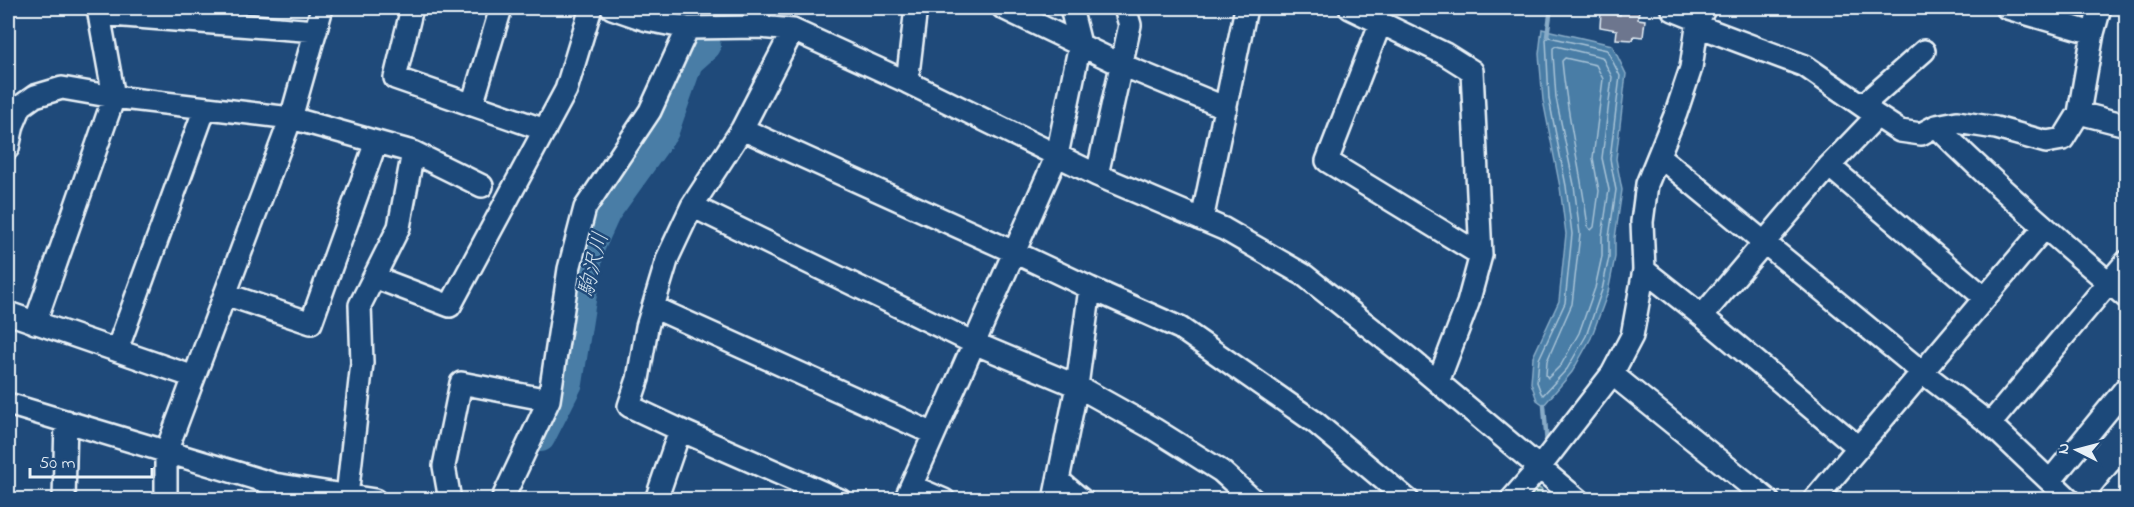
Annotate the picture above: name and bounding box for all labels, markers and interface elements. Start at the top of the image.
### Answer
water label: 駒沢川 [571,229,618,301]
north arrow [2047,420,2107,480]
scale bar [30,441,152,479]
text: N [2052,442,2077,455]
text: 50 m [39,451,76,477]

